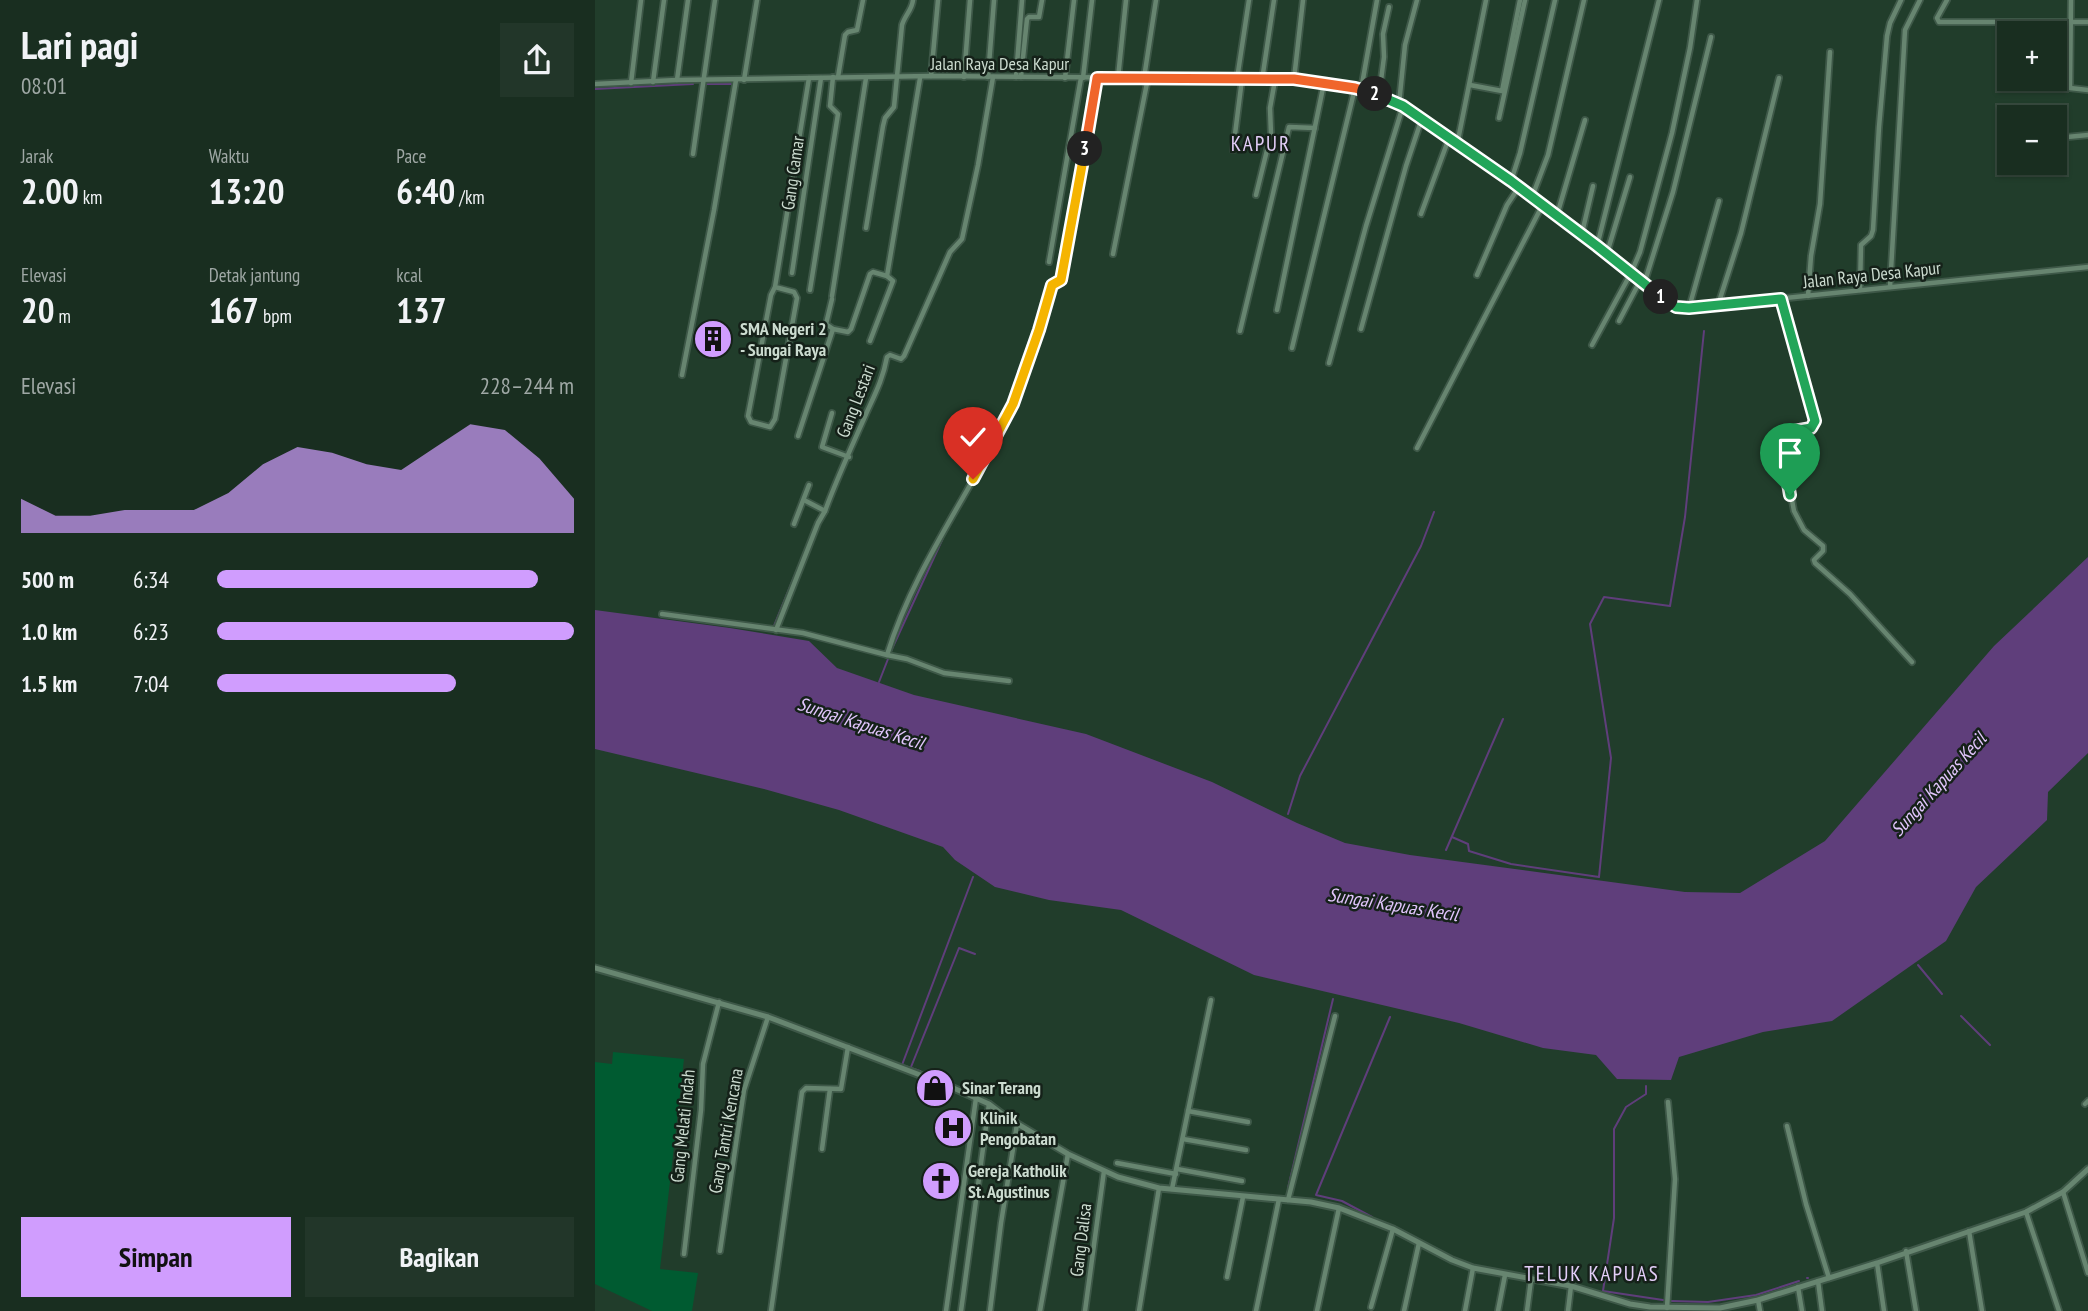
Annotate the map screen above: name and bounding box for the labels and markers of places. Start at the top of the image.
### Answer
pin: 2 [1357,76,1393,112]
pin: 3 [1067,132,1103,166]
pin: 1 [1643,280,1679,314]
place label: SMA Negeri 2 - Sungai Raya [740,317,827,361]
building icon: SMA Negeri 2 - Sungai Raya [692,318,734,360]
pin [943,407,1003,479]
pin [1760,423,1820,495]
shop icon: Sinar Terang [914,1067,956,1109]
place label: Sinar Terang [962,1076,1041,1099]
place label: Klinik Pengobatan [980,1106,1056,1150]
hospital icon: Klinik Pengobatan [932,1107,974,1149]
place label: Gereja Katholik St. Agustinus [968,1159,1067,1203]
church icon: Gereja Katholik St. Agustinus [920,1160,962,1202]

